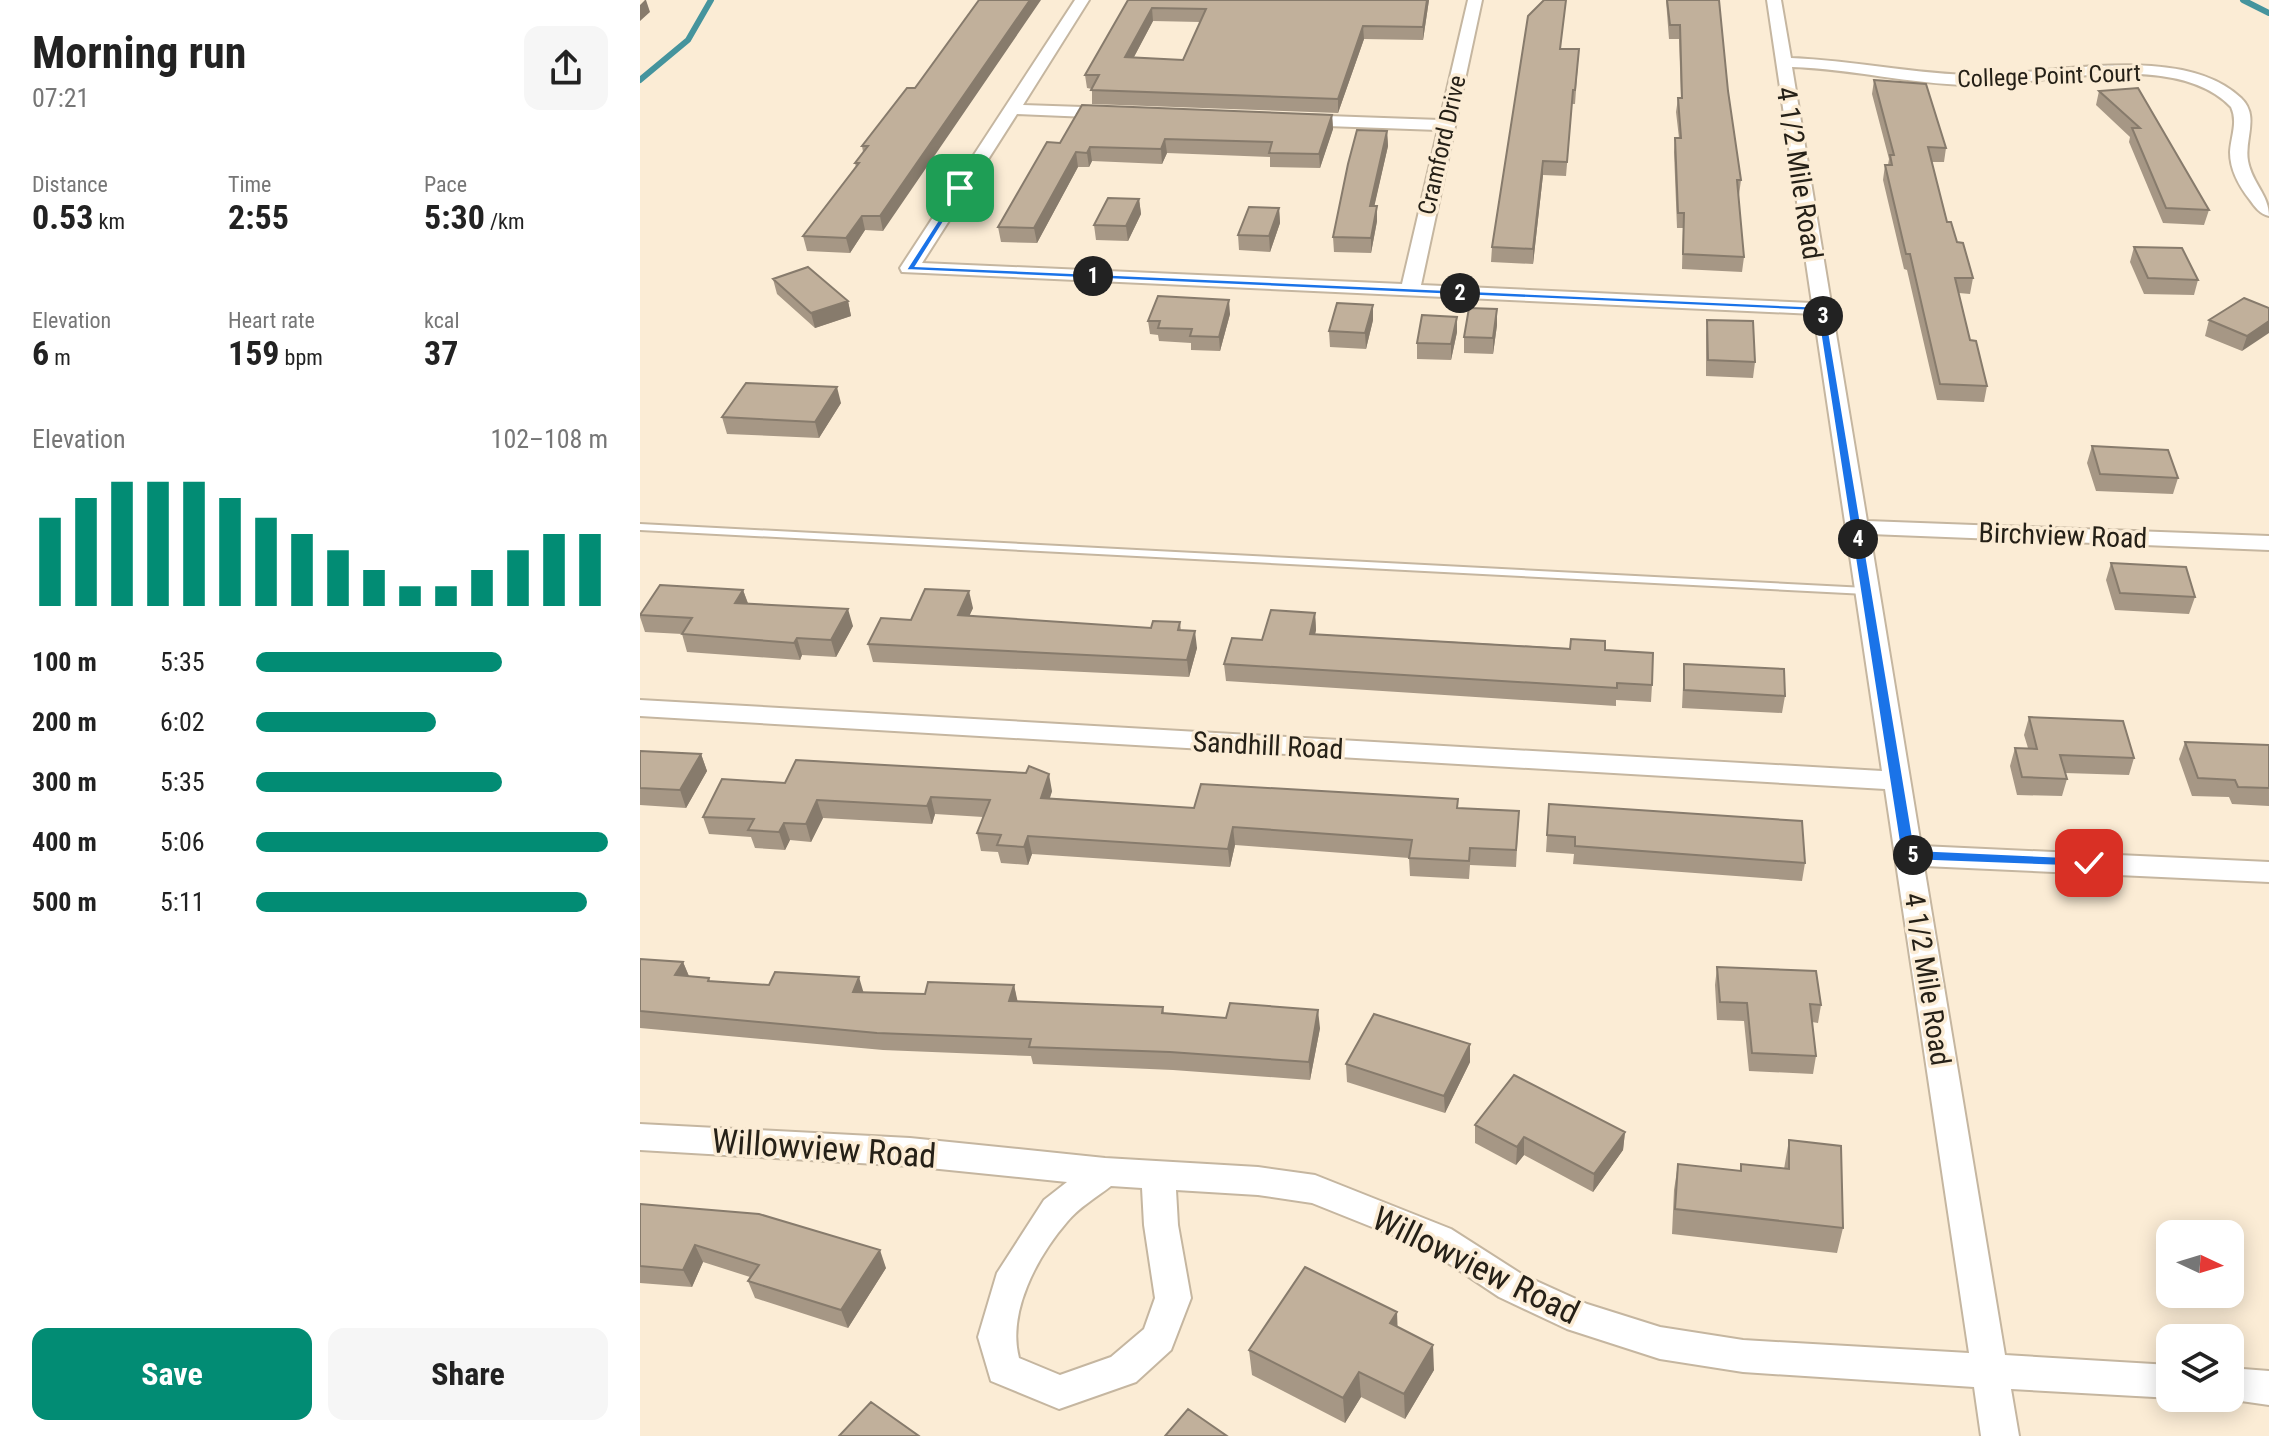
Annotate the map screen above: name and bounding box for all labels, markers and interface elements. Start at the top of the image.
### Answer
button: share [524,26,608,110]
text: Morning run [32,27,246,79]
street label: College Point Court [1957,59,2141,93]
street label: Cramford Drive [1412,73,1472,217]
text: 07:21 [32,83,89,113]
street label: 4 1/2 Mile Road [1770,84,1829,262]
pin [926,154,994,222]
icon: arrive [938,166,982,210]
text: Distance [32,172,108,197]
text: Time [228,172,271,197]
text: Pace [424,172,467,197]
text: 0.53 [32,197,93,237]
text: 2:55 [228,197,289,237]
text: 5:30 [424,197,485,237]
text: km [93,209,125,234]
text: /km [485,209,525,234]
pin: 1 [1073,256,1113,296]
text: 1 [1087,263,1099,288]
pin: 2 [1440,273,1480,313]
text: 2 [1454,280,1466,305]
pin: 3 [1803,296,1843,336]
text: 3 [1817,303,1829,328]
text: Elevation [32,308,111,333]
text: Heart rate [228,308,315,333]
text: kcal [424,308,459,333]
text: 6 [32,333,49,373]
text: 159 [228,333,280,373]
text: 37 [424,333,458,373]
text: m [49,345,71,370]
text: bpm [280,345,323,370]
text: Elevation [32,424,126,454]
text: 102–108 m [491,424,608,454]
street label: Birchview Road [1978,516,2148,555]
pin: 4 [1838,519,1878,559]
text: 4 [1852,526,1864,551]
text: 100 m [32,647,97,677]
text: 5:35 [160,647,205,677]
text: 200 m [32,707,97,737]
text: 6:02 [160,707,205,737]
street label: Sandhill Road [1192,725,1344,766]
text: 300 m [32,767,97,797]
text: 5:35 [160,767,205,797]
text: 400 m [32,827,97,857]
text: 5:06 [160,827,205,857]
pin [2055,829,2123,897]
pin: 5 [1893,835,1933,875]
icon: check [2067,841,2111,885]
text: 5 [1907,842,1919,867]
text: 500 m [32,887,97,917]
text: 5:11 [160,887,205,917]
street label: 4 1/2 Mile Road [1898,890,1957,1068]
street label: Willowview Road [710,1120,938,1176]
street label: Willowview Road [1366,1198,1586,1332]
north arrow [2156,1220,2244,1308]
map controls [2156,1220,2244,1412]
button: layers [2156,1324,2244,1412]
button: Save [32,1328,312,1420]
button: Share [328,1328,608,1420]

